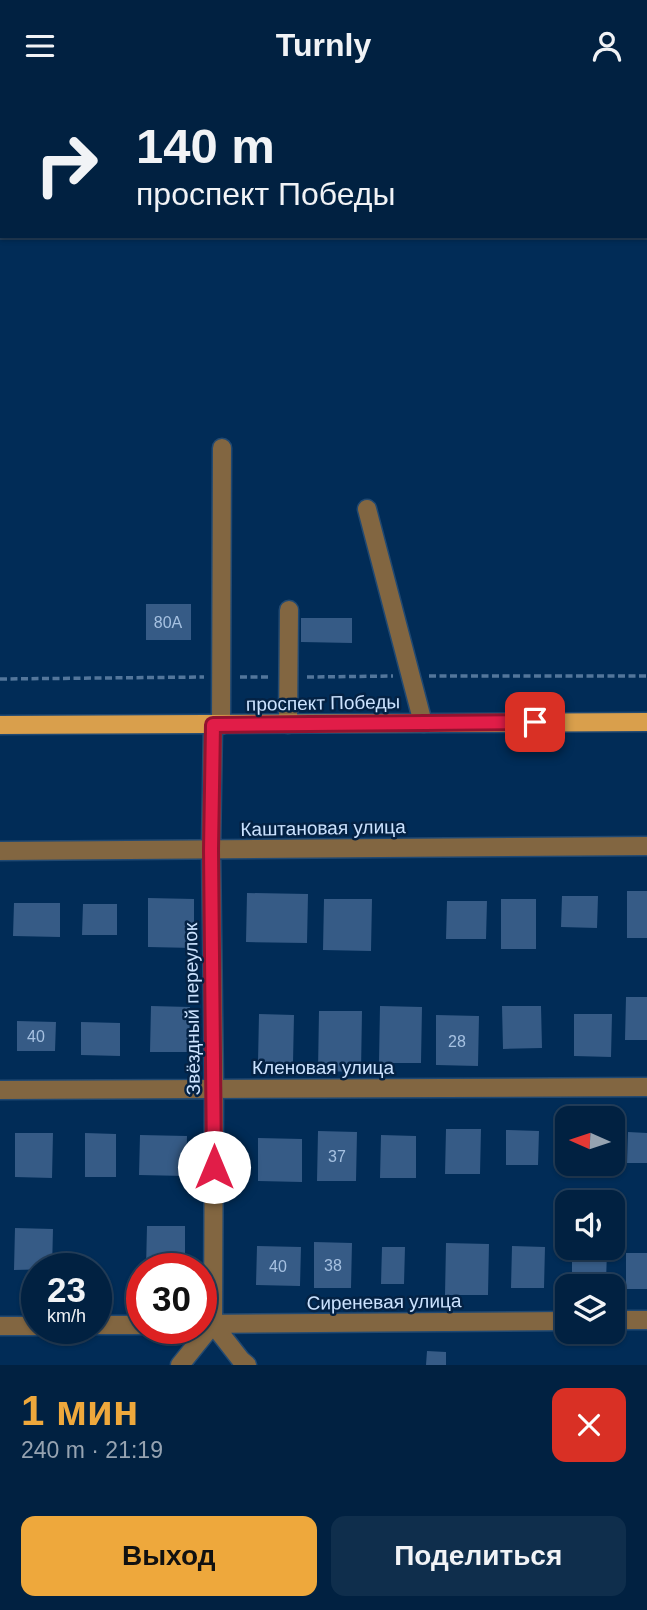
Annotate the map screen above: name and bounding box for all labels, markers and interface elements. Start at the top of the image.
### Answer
icon: menu [21,27,59,65]
text: Turnly [276,27,371,63]
icon: person [588,27,626,65]
icon: right [21,119,112,210]
text: 140 m [136,119,275,173]
text: проспект Победы [136,176,395,212]
house number: 80А [154,614,183,631]
street label: проспект Победы [246,691,400,715]
pin [505,692,565,752]
icon: arrive [516,703,554,741]
street label: Каштановая улица [240,816,406,840]
street label: Звёздный переулок [180,922,204,1095]
house number: 40 [27,1028,45,1045]
house number: 28 [448,1033,466,1050]
street label: Кленовая улица [252,1057,394,1078]
north arrow [555,1106,625,1176]
map controls [555,1106,625,1344]
position arrow [177,1130,251,1204]
house number: 37 [328,1148,346,1165]
button: sound [555,1190,625,1260]
speed limit sign: 30 [126,1253,217,1344]
house number: 38 [324,1257,342,1274]
house number: 40 [269,1258,287,1275]
text: 23 [47,1270,86,1309]
button: layers [555,1274,625,1344]
street label: Сиреневая улица [306,1290,462,1314]
text: km/h [47,1306,86,1326]
text: 1 мин [21,1387,138,1434]
button: close [552,1388,626,1462]
text: 240 m · 21:19 [21,1437,163,1463]
button: Выход [21,1516,317,1596]
button: Поделиться [331,1516,626,1596]

